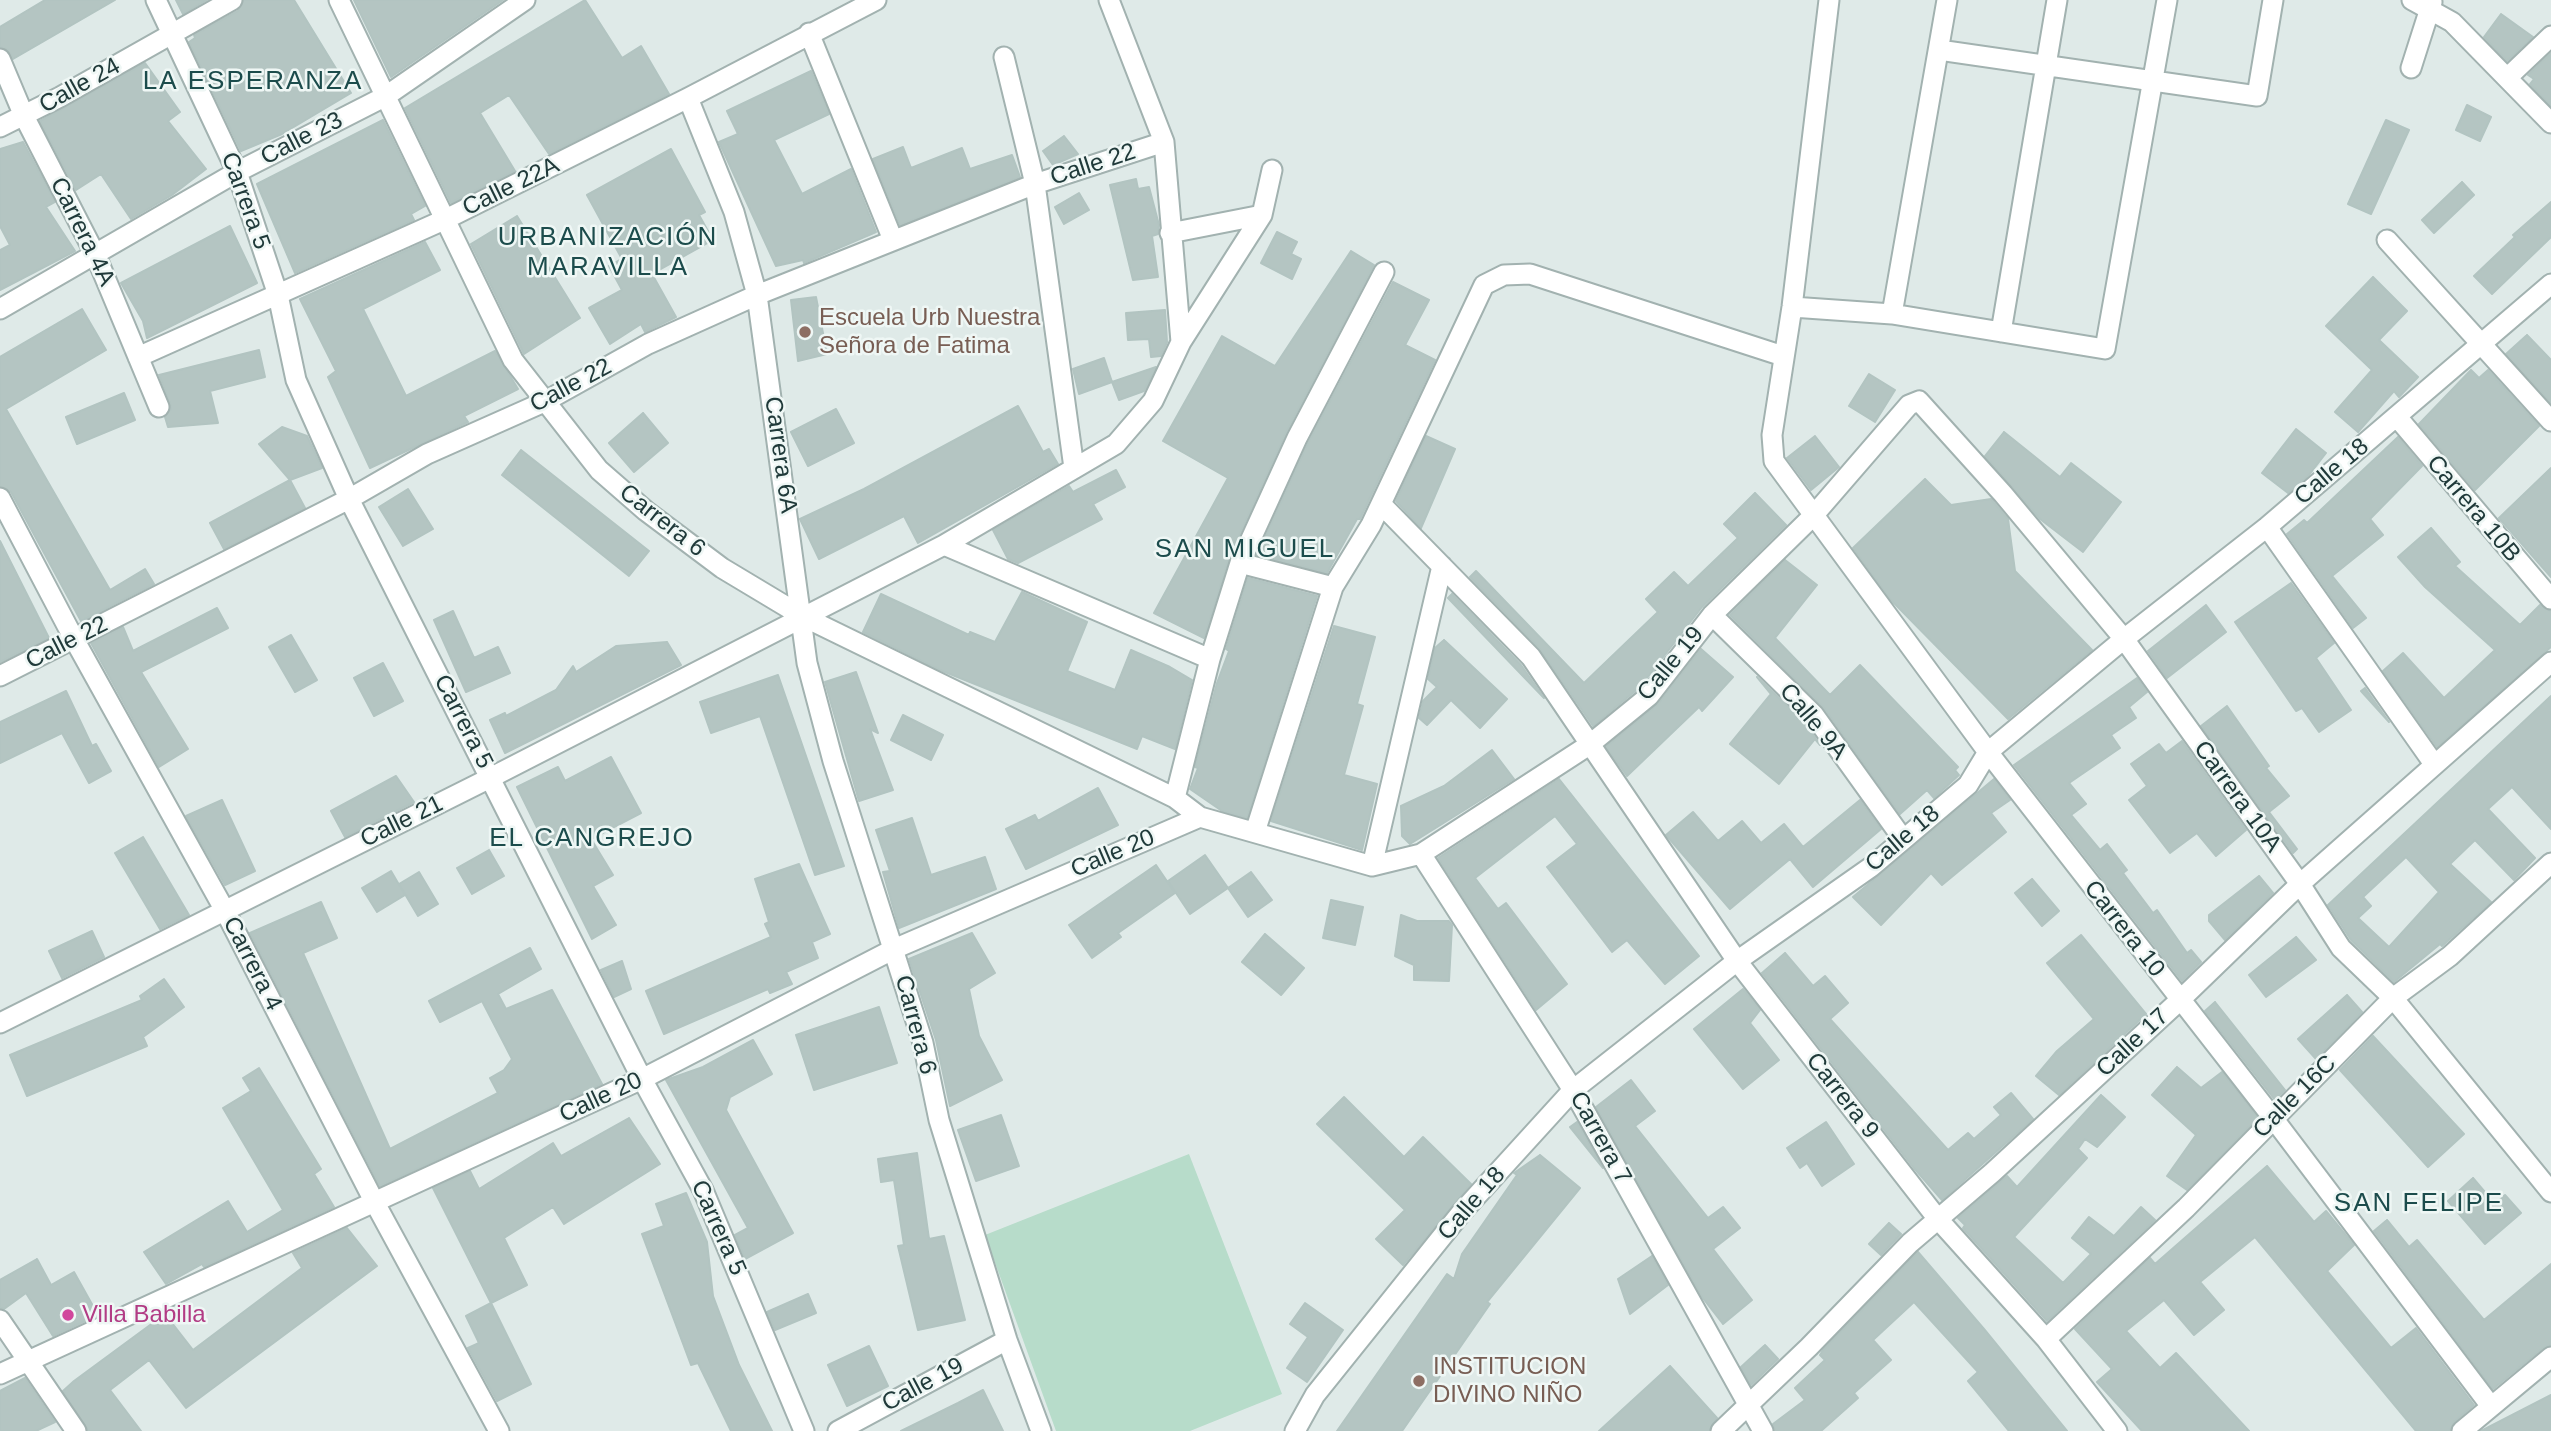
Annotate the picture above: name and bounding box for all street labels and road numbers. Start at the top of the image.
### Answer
street label: Calle 24 [35,52,125,120]
street label: Calle 23 [256,106,348,172]
street label: Calle 22 [1047,138,1139,192]
street label: Carrera 5 [214,148,276,254]
street label: Calle 22A [458,151,564,223]
street label: Carrera 4A [43,173,121,291]
street label: Calle 22 [525,353,617,419]
street label: Carrera 6A [758,395,802,515]
street label: Calle 18 [2289,433,2375,511]
street label: Carrera 10B [2420,450,2526,568]
street label: Carrera 6 [613,478,711,564]
street label: Calle 22 [21,610,113,676]
street label: Calle 19 [1632,621,1710,707]
street label: Carrera 5 [427,670,499,774]
street label: Calle 9A [1773,678,1853,766]
street label: Carrera 10A [2187,736,2287,858]
street label: Calle 21 [356,790,448,854]
street label: Calle 18 [1860,800,1946,878]
street label: Calle 20 [1067,824,1159,884]
street label: Carrera 10 [2077,875,2171,983]
street label: Carrera 4 [216,912,288,1016]
street label: Carrera 6 [888,972,942,1078]
street label: Calle 17 [2091,1002,2175,1084]
street label: Carrera 9 [1799,1047,1885,1145]
street label: Calle 16C [2248,1050,2342,1144]
street label: Calle 20 [555,1066,647,1130]
street label: Carrera 7 [1563,1087,1637,1189]
street label: Calle 18 [1432,1161,1512,1247]
street label: Carrera 5 [684,1176,752,1280]
street label: Calle 19 [877,1352,969,1418]

